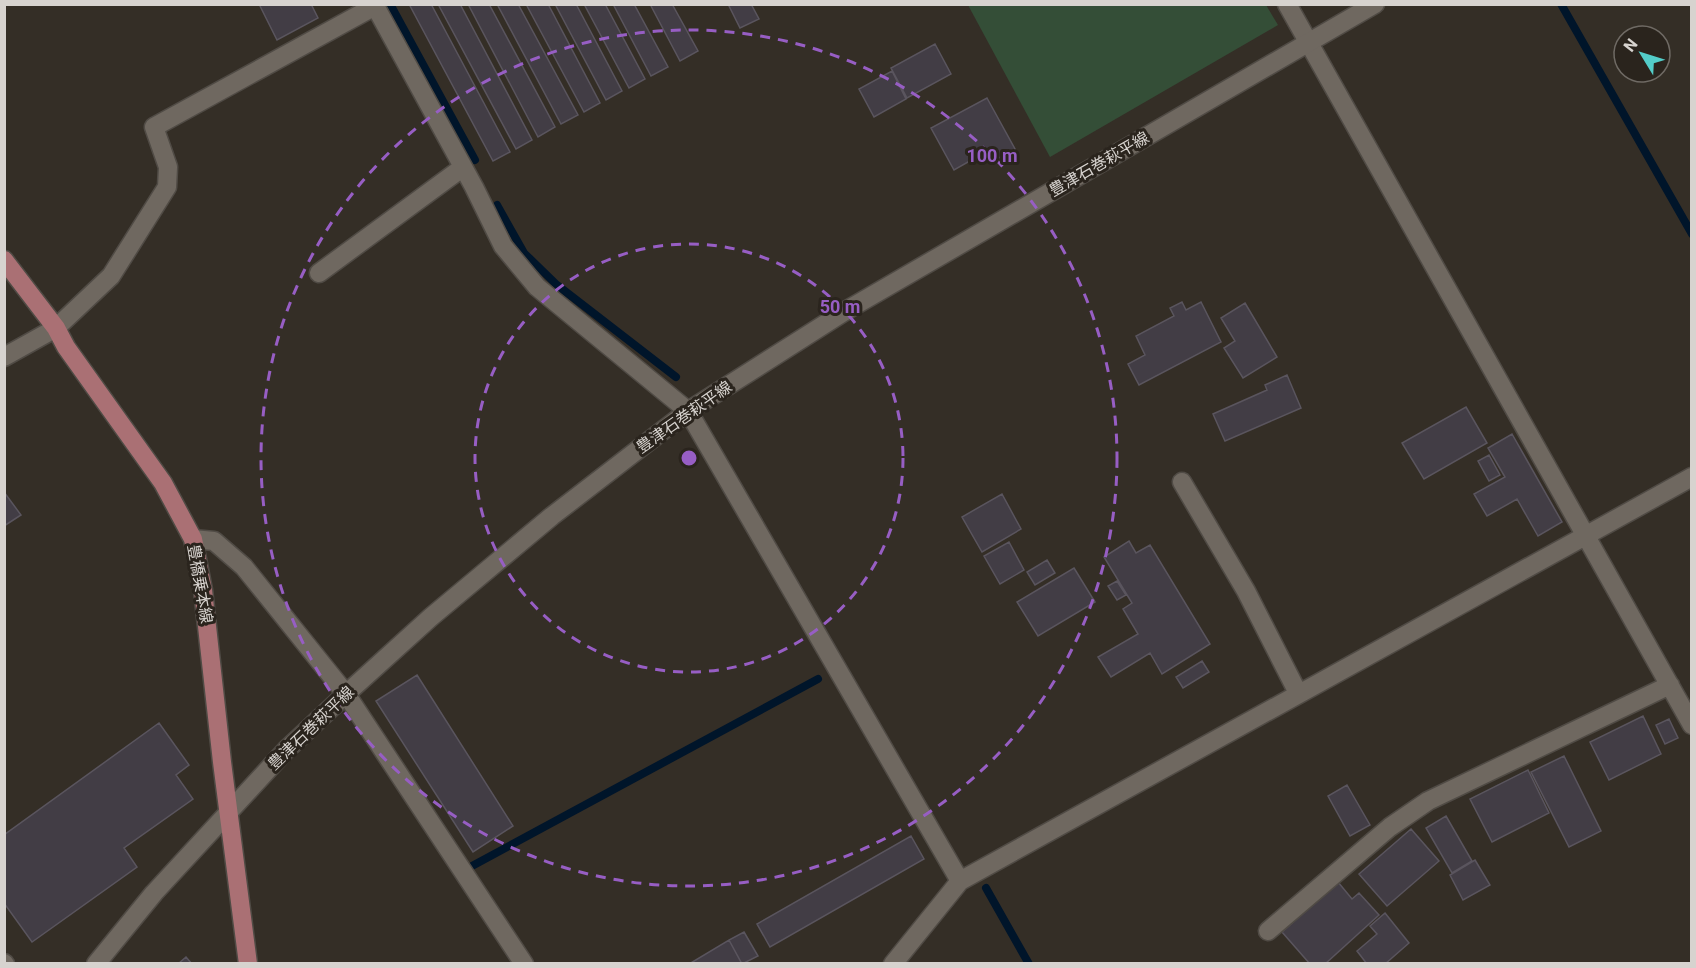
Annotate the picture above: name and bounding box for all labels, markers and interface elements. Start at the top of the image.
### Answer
north arrow [1612,24,1672,84]
text: N [1620,35,1642,55]
street label: 豊津石巻萩平線 [1046,128,1152,200]
text: 100 m [966,145,1018,166]
text: 50 m [820,296,860,317]
street label: 豊津石巻萩平線 [633,377,735,457]
centre of rings [679,448,699,468]
street label: 豊橋乗本線 [184,543,216,625]
street label: 豊津石巻萩平線 [264,682,358,774]

